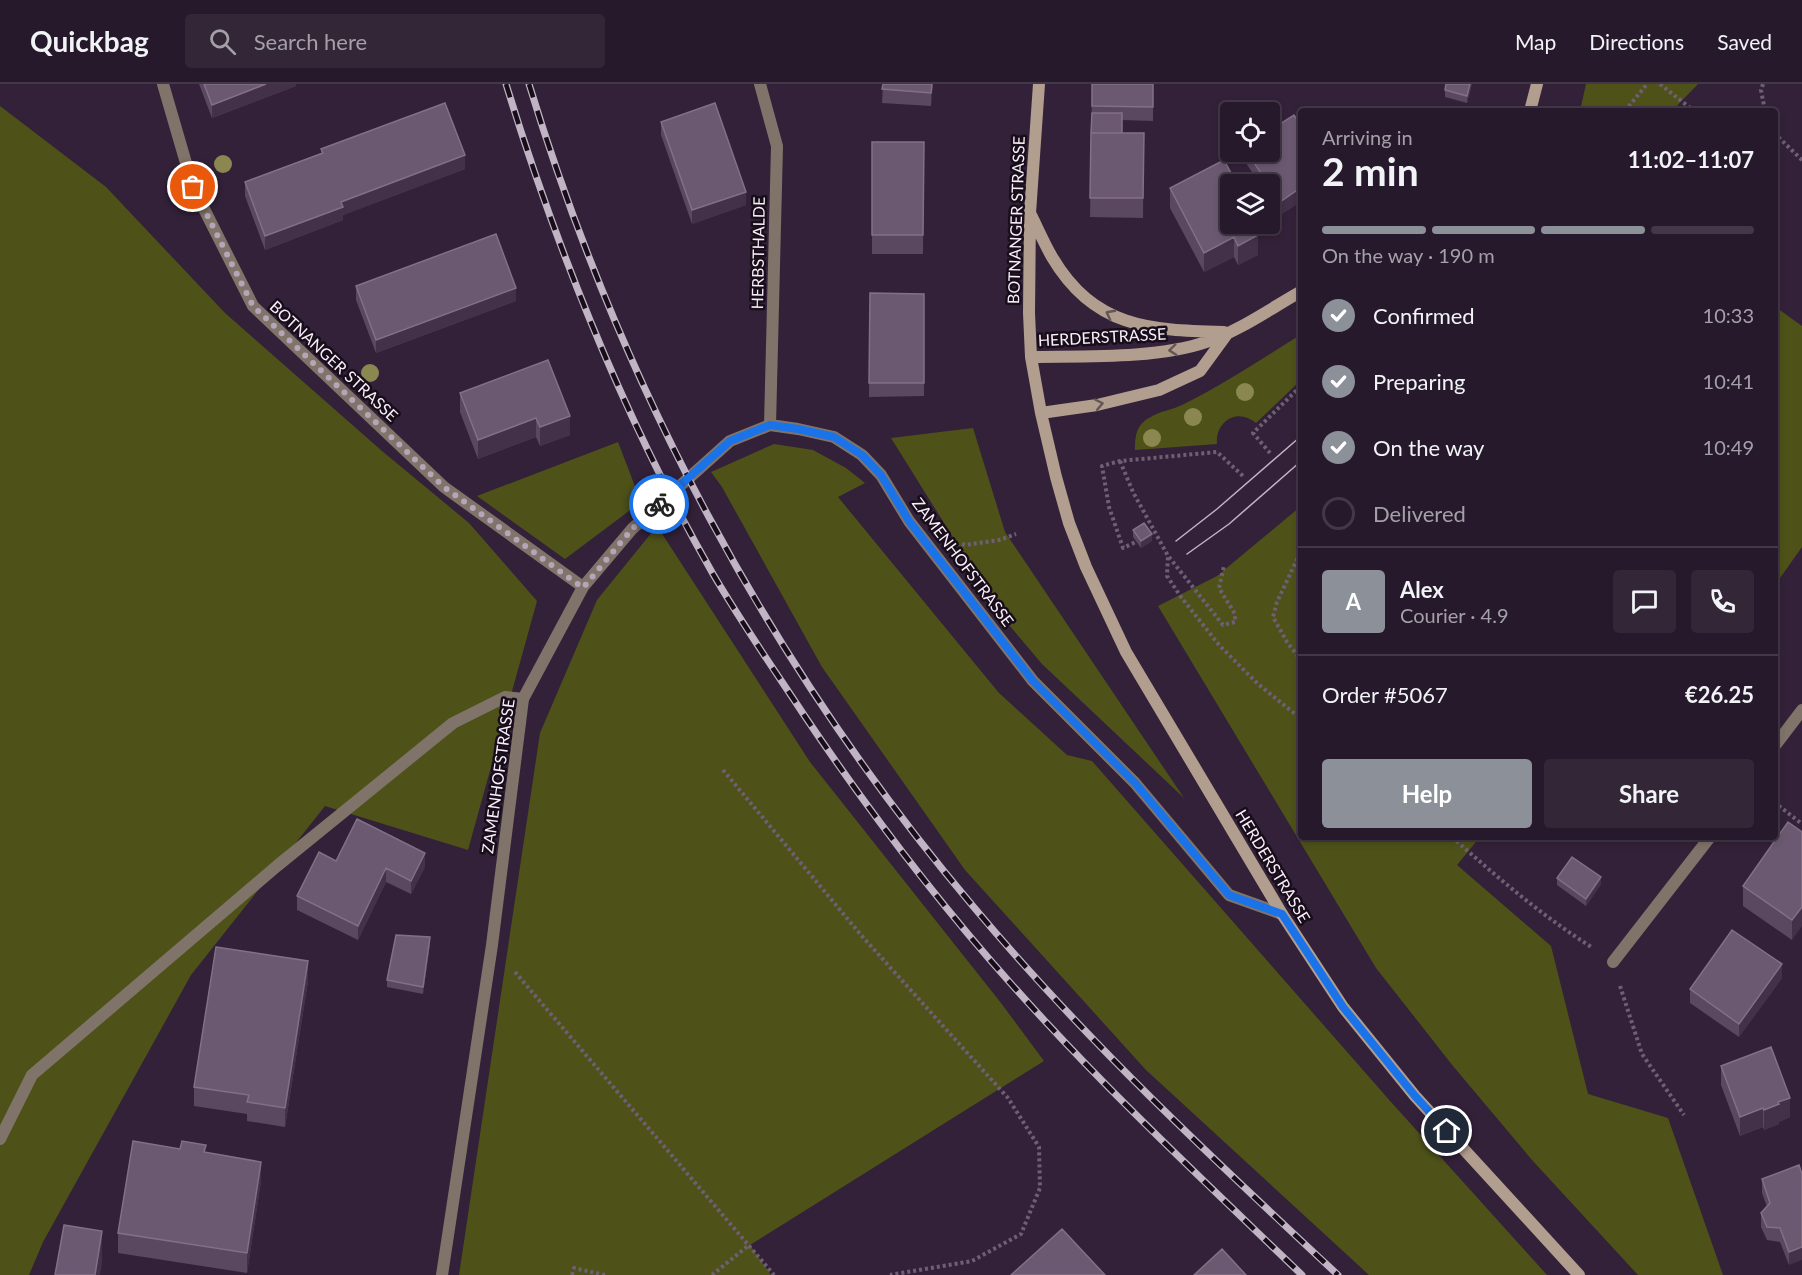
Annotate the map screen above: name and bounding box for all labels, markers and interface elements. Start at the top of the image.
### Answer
search box [185,14,605,68]
text: Quickbag [30,24,149,58]
icon: search [206,25,239,58]
text: Search here [254,28,367,55]
text: Map [1515,29,1556,54]
text: Directions [1589,29,1684,54]
text: Saved [1717,29,1772,54]
map controls [1220,102,1280,234]
button: locate [1220,102,1280,162]
text: Arriving in [1322,125,1413,149]
street label: BOTNANGER STRASSE [1003,136,1028,304]
text: 11:02–11:07 [1628,146,1754,173]
text: 2 min [1322,148,1419,194]
pin [167,161,218,212]
icon: bag [176,170,209,203]
button: layers [1220,174,1280,234]
street label: HERBSTHALDE [747,197,768,309]
text: On the way · 190 m [1322,243,1495,267]
street label: BOTNANGER STRASSE [266,296,402,425]
icon: check [1322,299,1355,332]
text: Confirmed [1373,302,1475,329]
text: 10:33 [1703,303,1754,327]
one-way arrow [1105,310,1116,321]
street label: HERDERSTRASSE [1037,324,1167,349]
one-way arrow [1168,343,1178,356]
icon: check [1322,365,1355,398]
text: Preparing [1373,368,1465,395]
text: 10:41 [1703,369,1754,393]
one-way arrow [1094,398,1104,411]
icon: check [1322,431,1355,464]
text: On the way [1373,434,1484,461]
text: 10:49 [1703,435,1754,459]
courier [629,474,689,534]
icon: bike [643,488,676,521]
street label: ZAMENHOFSTRASSE [909,494,1018,630]
text: Delivered [1373,500,1466,527]
button: chat [1613,570,1676,633]
button: phone [1691,570,1754,633]
text: Alex [1400,576,1444,603]
text: A [1346,588,1361,615]
text: Courier · 4.9 [1400,603,1509,627]
text: Order #5067 [1322,681,1448,708]
text: €26.25 [1685,681,1754,708]
street label: ZAMENHOFSTRASSE [477,697,518,855]
button: Help [1322,759,1532,828]
button: Share [1544,759,1754,828]
street label: HERDERSTRASSE [1232,806,1315,926]
pin [1421,1105,1472,1156]
icon: home [1430,1114,1463,1147]

